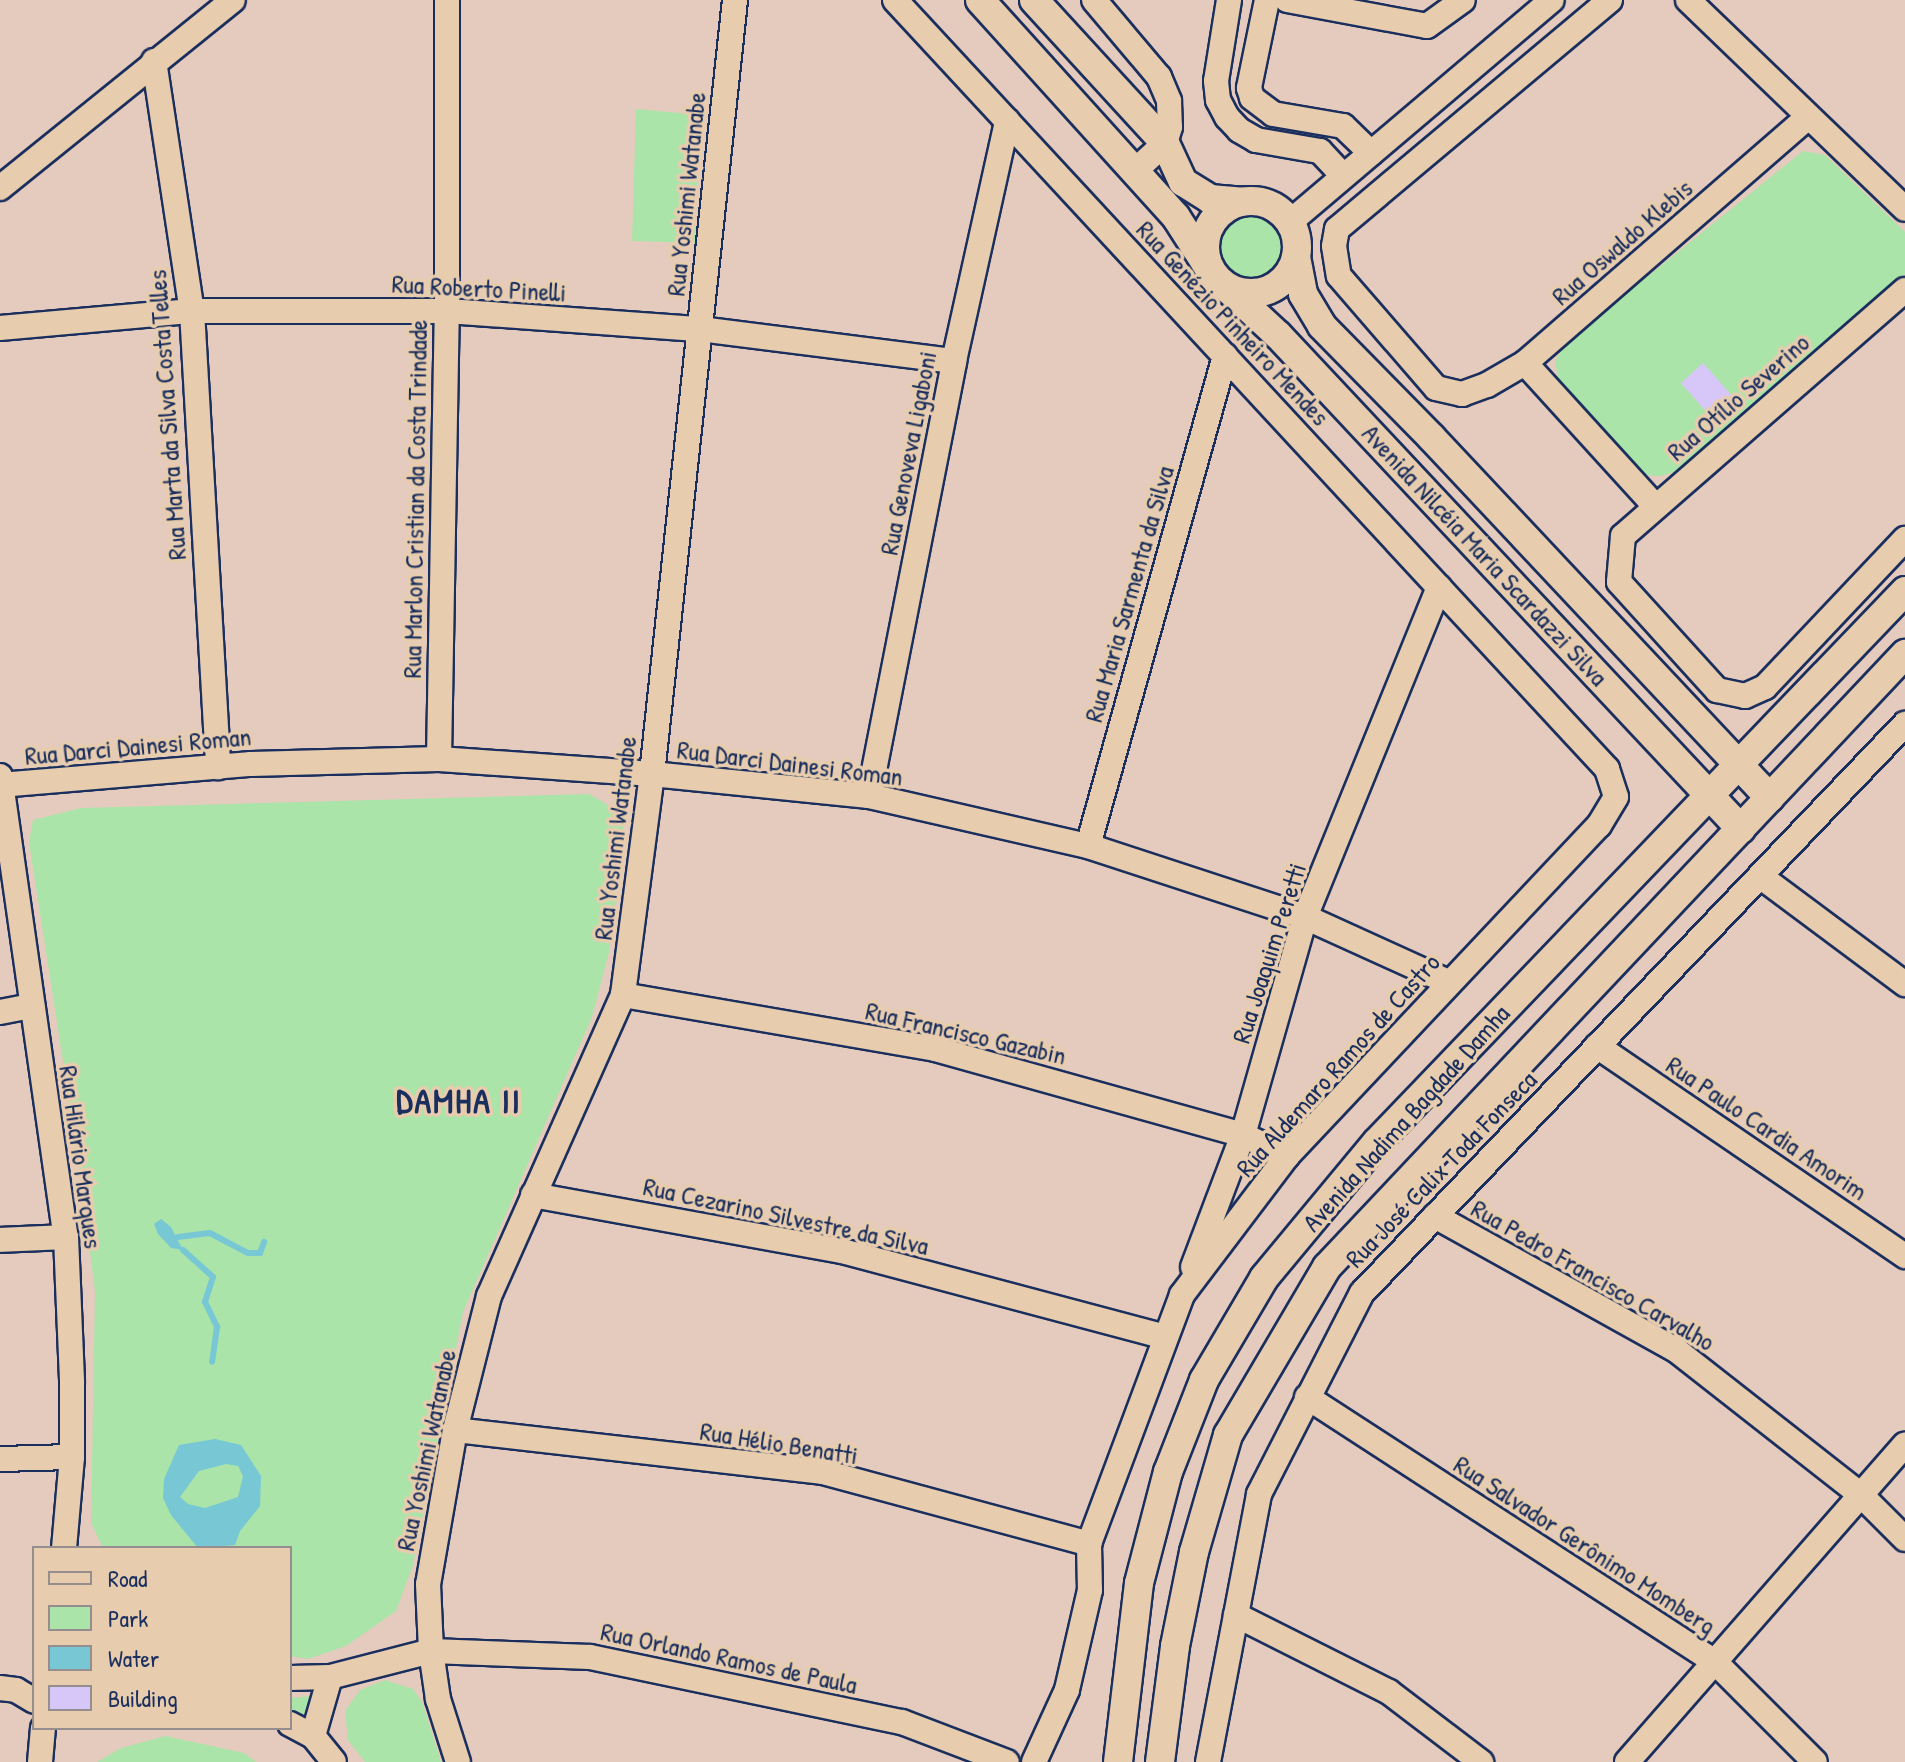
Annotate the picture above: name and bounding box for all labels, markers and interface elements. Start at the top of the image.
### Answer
street label: Rua Yoshimi Watanabe [660,90,712,298]
street label: Rua Oswaldo Klebis [1545,172,1699,312]
street label: Rua Genézio Pinheiro Mendes [1130,214,1336,432]
street label: Rua Roberto Pinelli [391,268,567,308]
street label: Rua Marta da Silva Costa Telles [141,269,193,561]
street label: Rua Marlon Cristian da Costa Trindade [396,319,434,679]
street label: Rua Otílio Severino [1661,327,1815,467]
street label: Rua Genoveva Ligaboni [873,349,943,557]
street label: Avenida Nilcéia Maria Scardazzi Silva [1356,418,1614,692]
street label: Rua Maria Sarmenta da Silva [1078,462,1180,726]
street label: Rua Darci Dainesi Roman [24,721,252,771]
street label: Rua Yoshimi Watanabe [587,734,643,942]
street label: Rua Darci Dainesi Roman [675,734,905,792]
street label: Rua Joaquim Peretti [1225,859,1313,1047]
street label: Rua Aldemaro Ramos de Castro [1230,947,1446,1183]
street label: Rua Francisco Gazabin [863,995,1069,1071]
street label: Avenida Nadima Bagdade Damha [1296,998,1516,1238]
street label: Rua Paulo Cardia Amorim [1661,1049,1873,1207]
street label: Rua Hilário Marques [53,1064,109,1250]
street label: Rua José Calix Toda Fonseca [1339,1064,1543,1274]
district label: DAMHA II [396,1082,522,1122]
street label: Rua Cezarino Silvestre da Silva [641,1171,931,1261]
street label: Rua Pedro Francisco Carvalho [1466,1193,1720,1357]
street label: Rua Yoshimi Watanabe [389,1347,463,1553]
street label: Rua Hélio Benatti [698,1415,860,1471]
street label: Rua Salvador Gerônimo Momberg [1448,1449,1722,1641]
legend [32,1546,292,1730]
text: Road [108,1562,147,1594]
text: Park [108,1602,148,1634]
street label: Rua Orlando Ramos de Paula [598,1616,860,1700]
text: Water [108,1642,159,1674]
text: Building [108,1682,178,1714]

